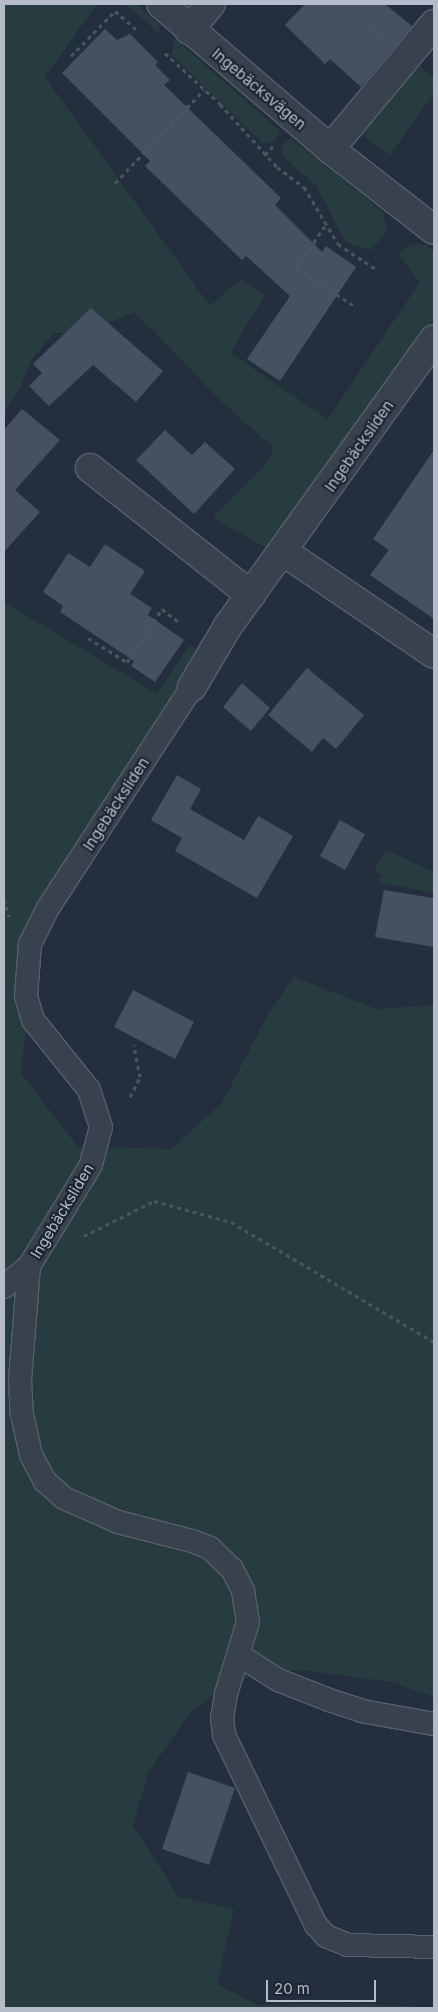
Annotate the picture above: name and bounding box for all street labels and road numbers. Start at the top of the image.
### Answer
street label: Ingebäcksvägen [208,45,310,133]
street label: Ingebäcksliden [321,397,397,495]
street label: Ingebäcksliden [79,754,153,854]
street label: Ingebäcksliden [27,1160,97,1262]

